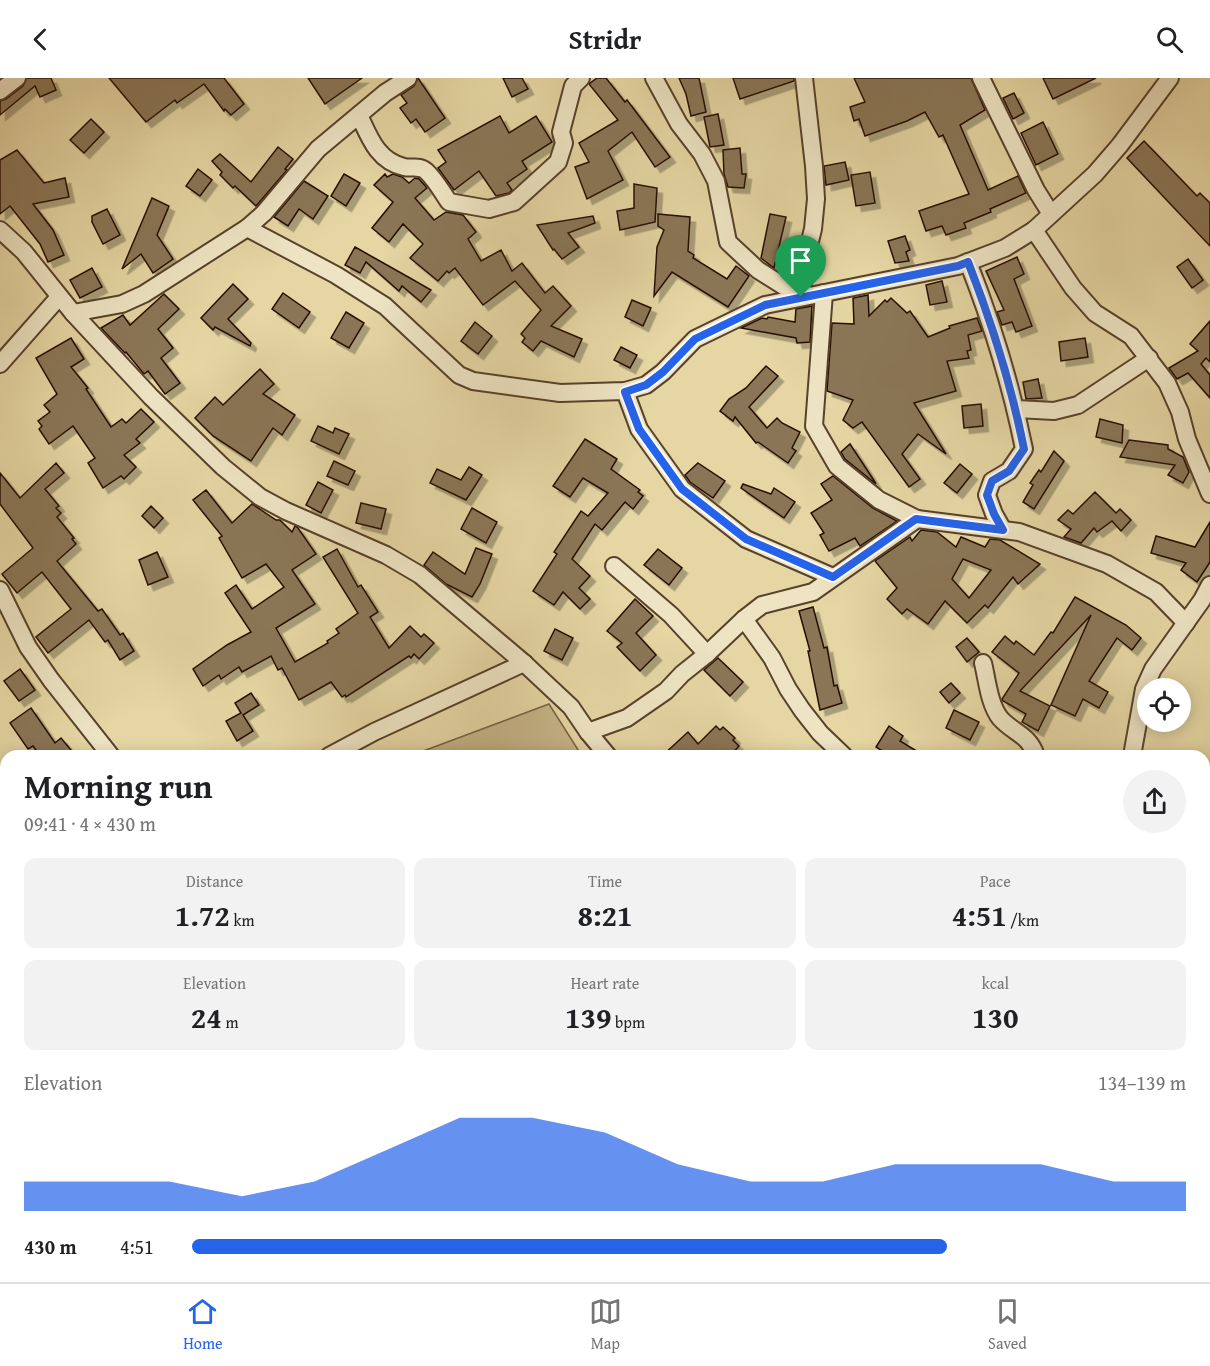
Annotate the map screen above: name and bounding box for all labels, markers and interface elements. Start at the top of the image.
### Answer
text: Stridr [568,19,642,59]
icon: back [24,23,57,56]
icon: search [1153,23,1186,56]
pin [775,235,826,297]
icon: arrive [784,244,817,277]
map controls [1137,678,1191,732]
button: locate [1137,678,1191,732]
text: Morning run [24,762,213,810]
button: share [1123,770,1186,833]
text: 09:41 · 4 × 430 m [24,809,156,838]
text: Distance [186,869,243,893]
text: Time [588,869,622,893]
text: Pace [980,869,1011,893]
text: 1.72 [175,893,230,937]
text: 8:21 [577,893,633,937]
text: 4:51 [952,893,1007,937]
text: km [230,908,255,932]
text: /km [1007,908,1039,932]
text: Elevation [183,971,246,995]
text: Heart rate [571,971,639,995]
text: kcal [982,971,1009,995]
text: 24 [191,995,222,1039]
text: 139 [565,995,612,1039]
text: 130 [972,995,1019,1039]
text: m [222,1010,239,1034]
text: bpm [612,1010,645,1034]
text: Elevation [24,1068,102,1097]
text: 134–139 m [1098,1068,1186,1097]
text: 430 m [24,1232,77,1261]
text: 4:51 [120,1232,154,1261]
tab: Home [183,1295,223,1355]
tab: Map [589,1295,622,1355]
tab: Saved [988,1295,1027,1355]

